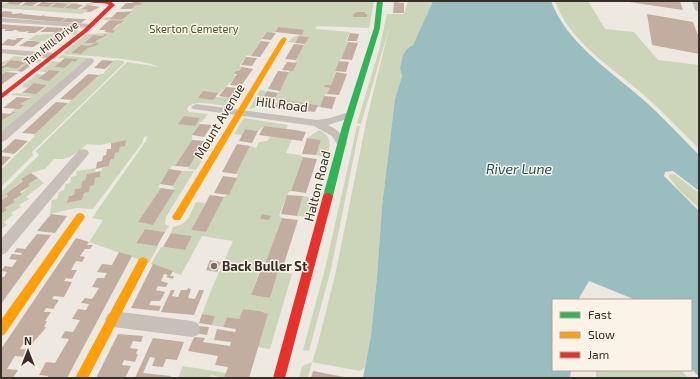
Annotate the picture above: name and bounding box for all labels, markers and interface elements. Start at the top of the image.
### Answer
street label: Tan Hill Drive [21,17,80,68]
park label: Skerton Cemetery [149,22,239,35]
street label: Mount Avenue [190,81,248,161]
street label: Hill Road [255,93,309,115]
street label: Halton Road [300,149,334,223]
water label: River Lune [486,160,553,177]
place label: Back Buller St [222,258,308,274]
marker: Back Buller St [209,261,219,271]
legend [552,299,692,371]
text: Fast [588,307,612,321]
text: Slow [588,327,615,341]
north arrow [8,331,48,371]
text: N [24,334,32,347]
text: Jam [588,347,609,361]

